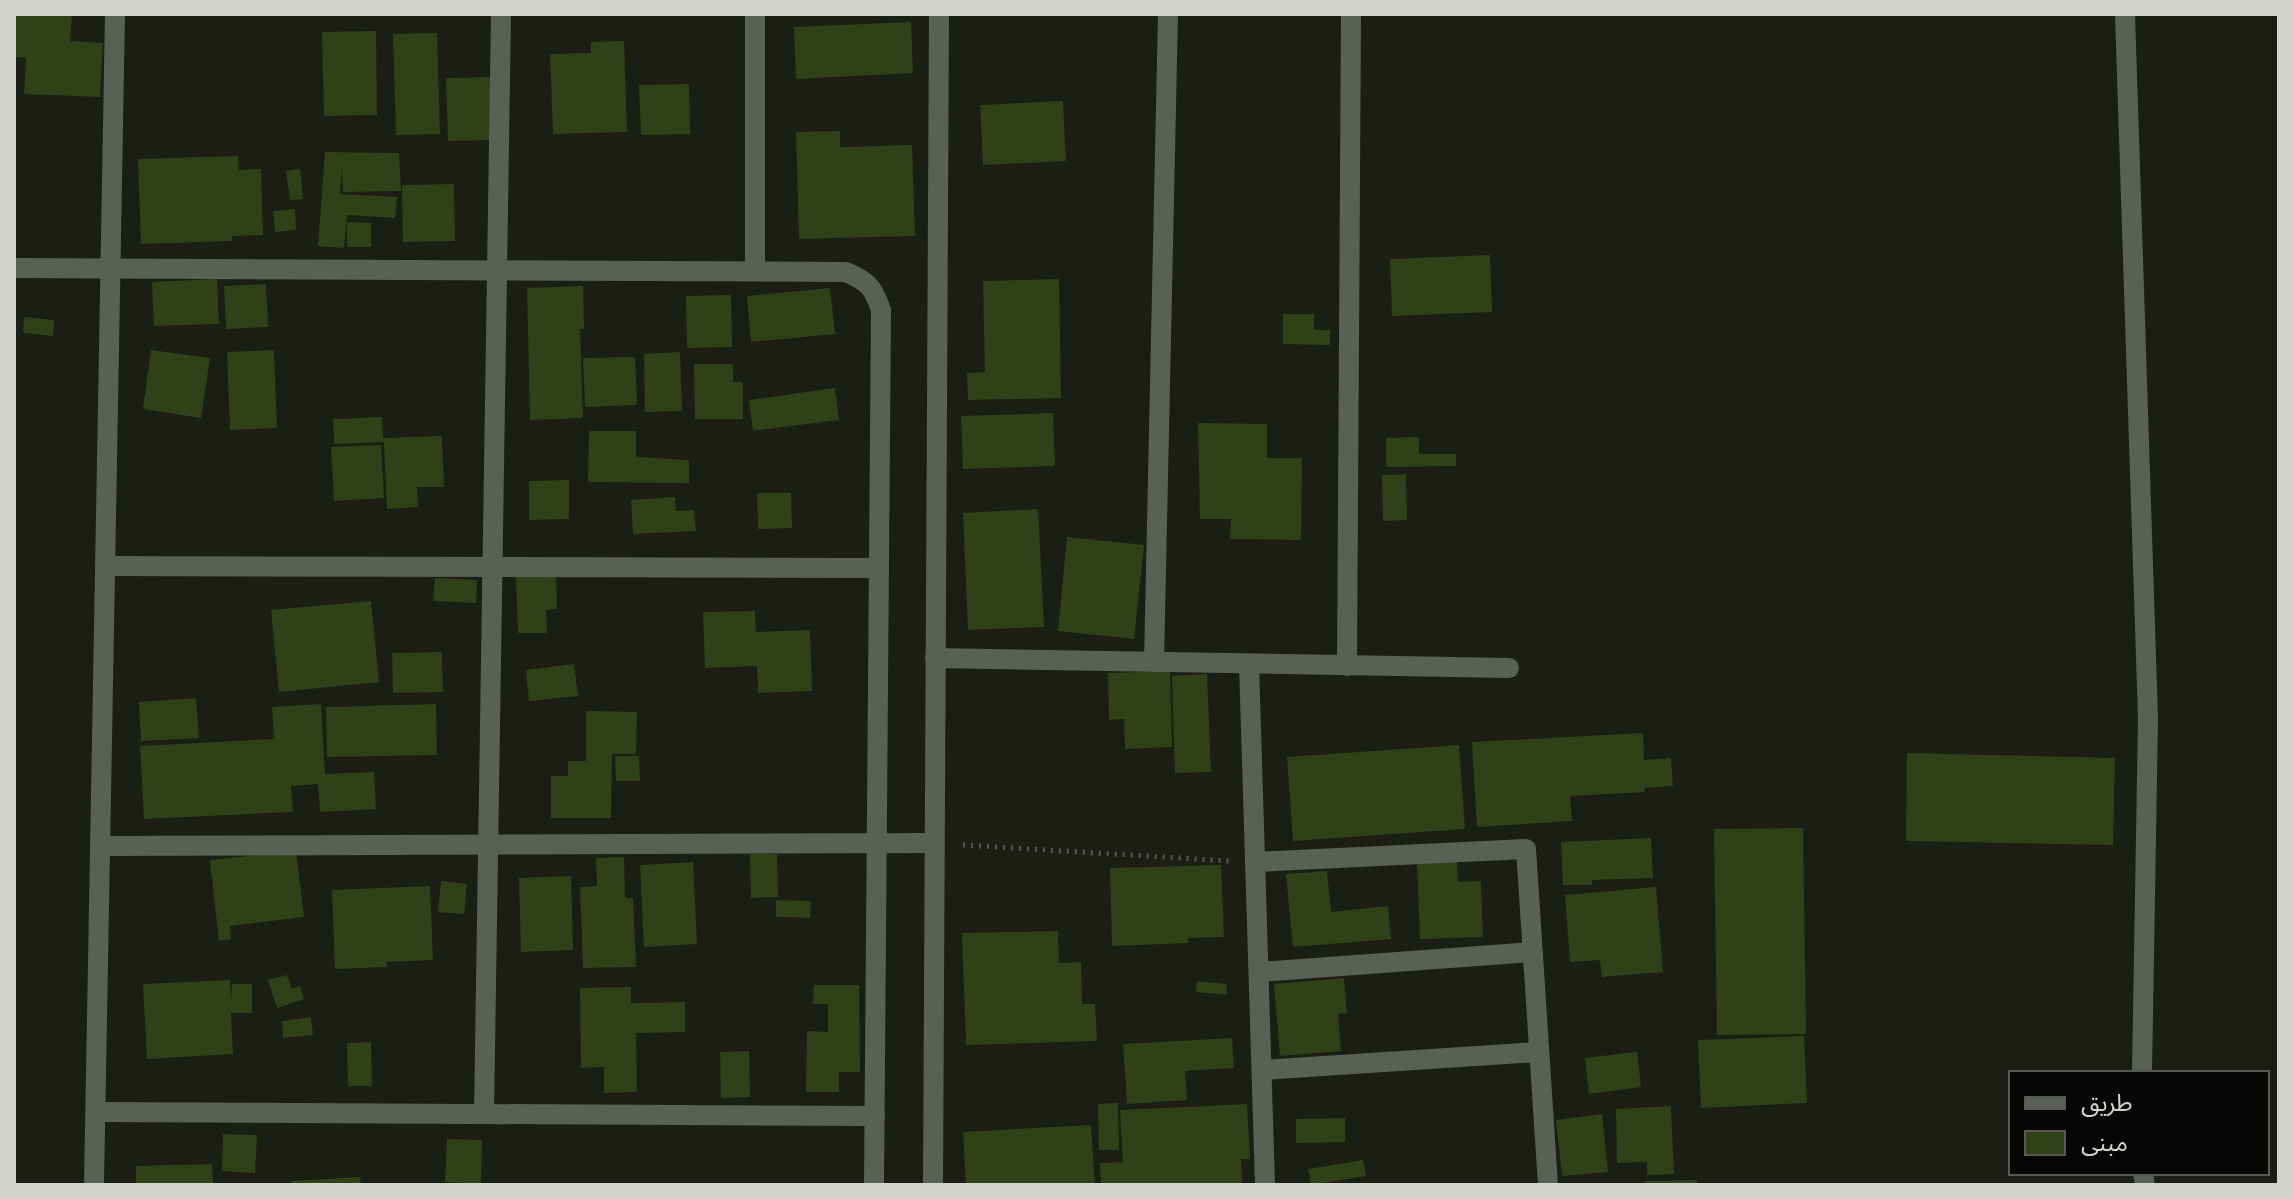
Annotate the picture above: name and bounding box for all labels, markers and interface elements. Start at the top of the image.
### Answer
legend [2009,1071,2269,1175]
text: طريق [2081,1089,2133,1118]
text: مبنى [2081,1129,2128,1157]

